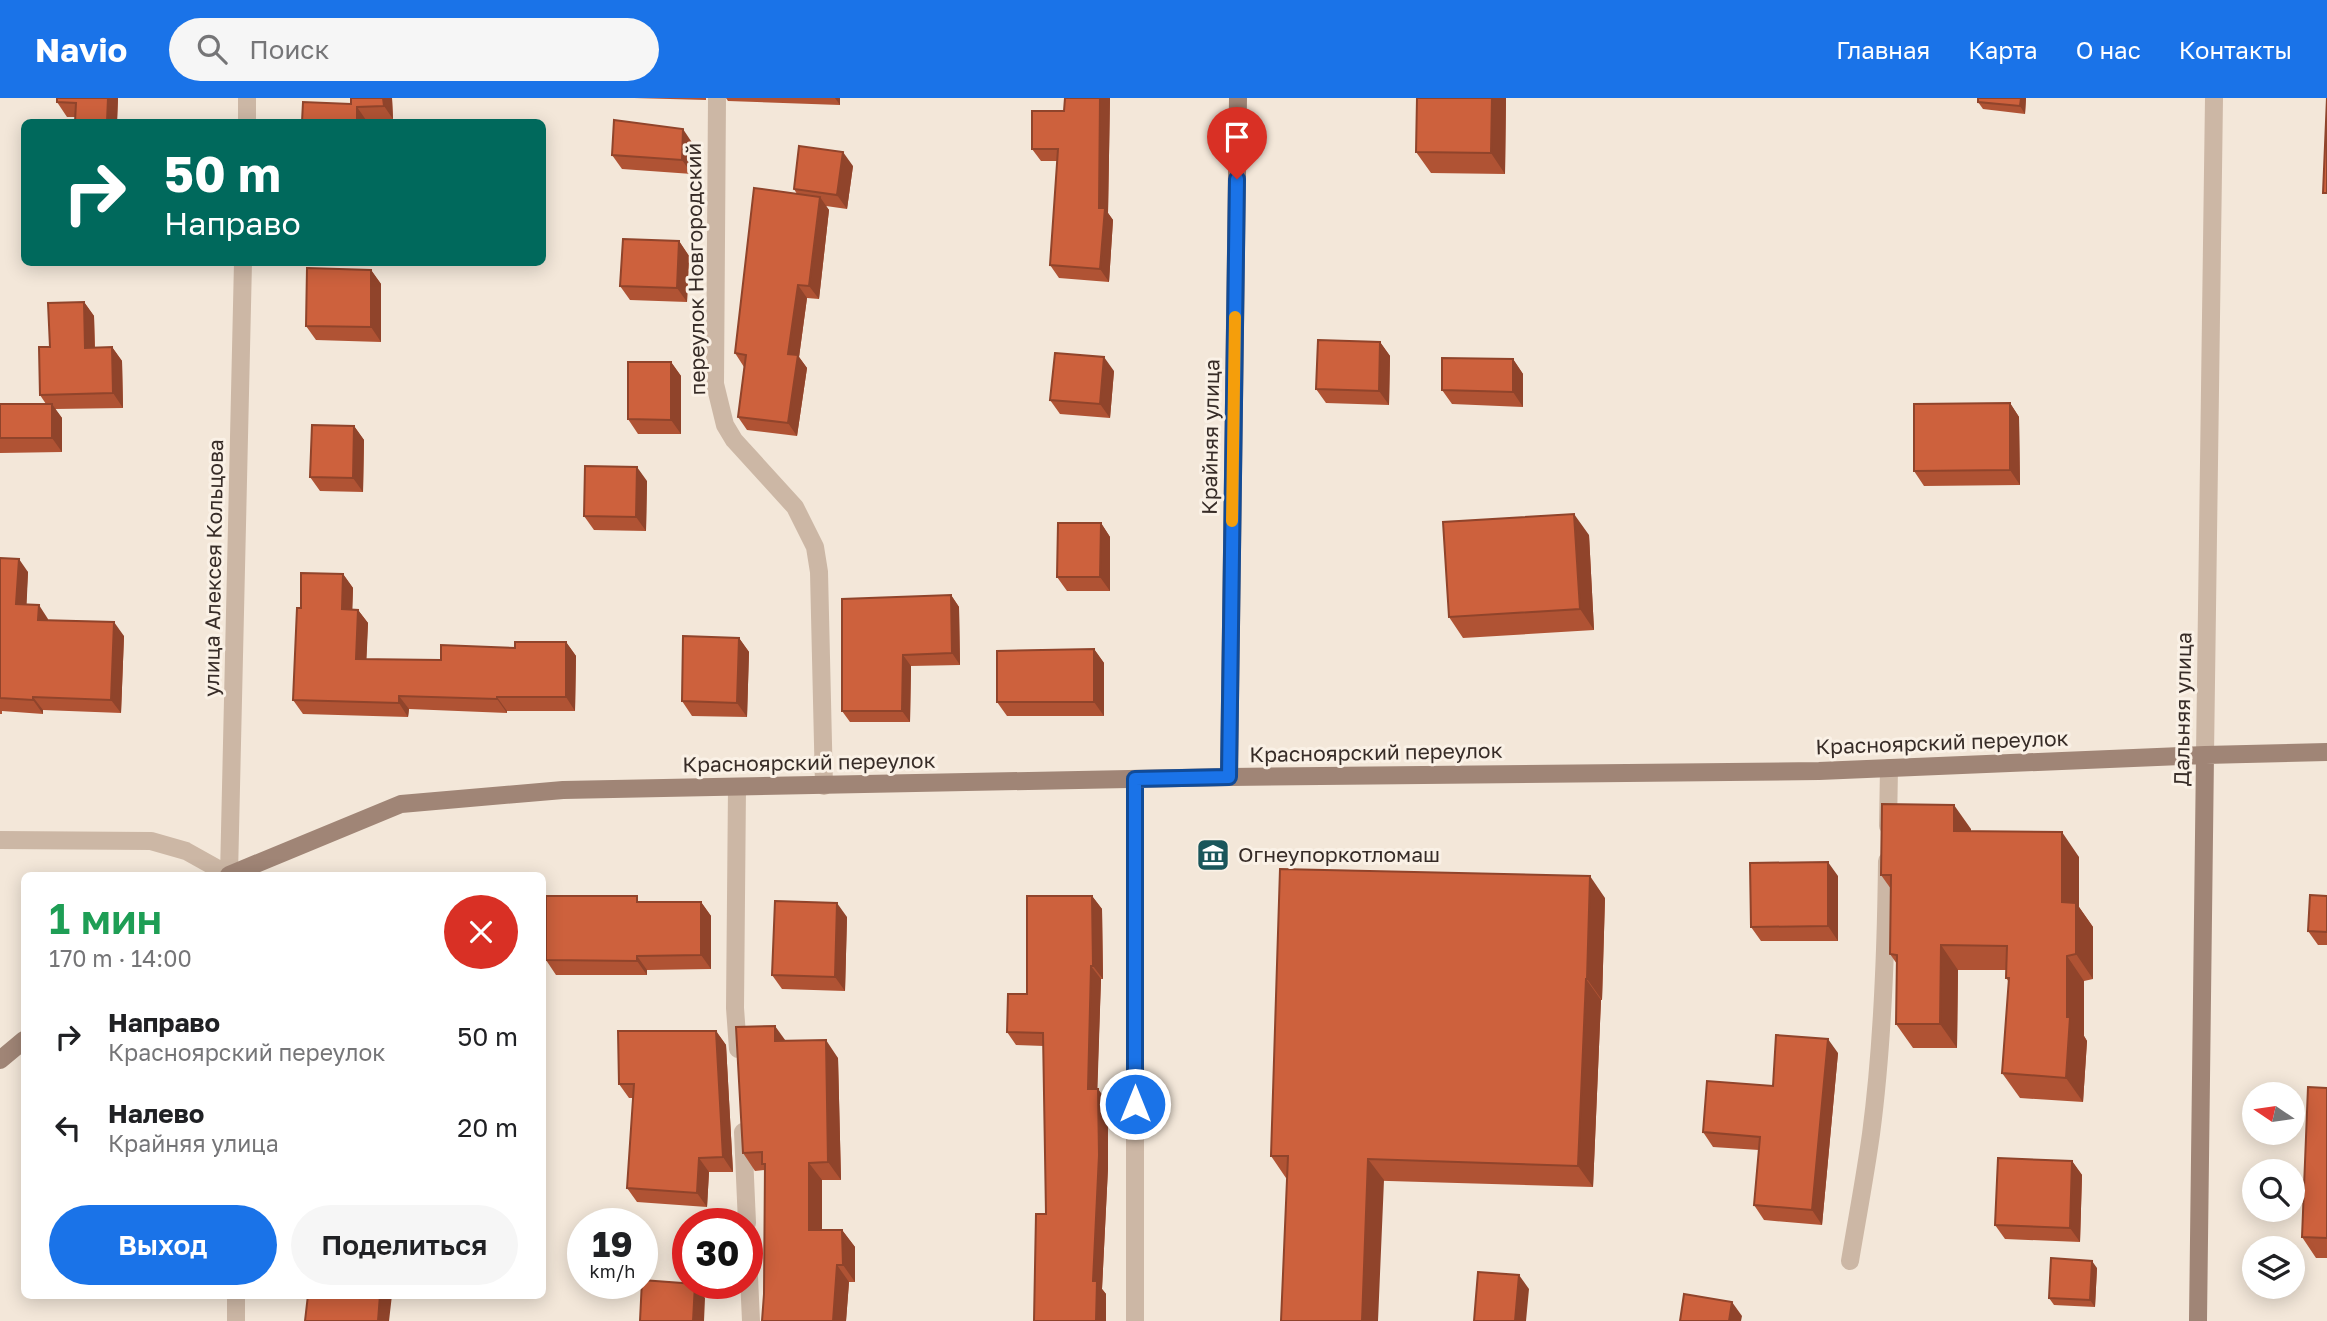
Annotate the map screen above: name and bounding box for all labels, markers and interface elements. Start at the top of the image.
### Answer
search box [169,18,659,81]
text: Navio [35,30,127,69]
icon: search [193,30,231,68]
text: Поиск [249,34,329,65]
text: Главная [1836,35,1930,64]
text: Карта [1968,35,2038,64]
text: О нас [2076,35,2141,64]
text: Контакты [2179,35,2292,64]
pin [1207,107,1267,179]
icon: arrive [1218,118,1256,156]
street label: переулок Новгородский [680,142,710,396]
text: 50 m [164,144,281,203]
icon: right [49,147,140,238]
text: Направо [164,204,301,242]
street label: Крайняя улица [1196,359,1224,515]
street label: улица Алексея Кольцова [198,439,228,697]
street label: Дальняя улица [2168,632,2196,786]
street label: Красноярский переулок [1815,725,2069,759]
street label: Красноярский переулок [1249,737,1503,767]
street label: Красноярский переулок [682,747,936,777]
museum icon: Огнеупоркотломаш [1194,836,1232,874]
place label: Огнеупоркотломаш [1238,841,1440,867]
text: 1 мин [49,893,162,943]
button: close [444,895,518,969]
text: 170 m · 14:00 [49,944,192,972]
text: Направо [108,1007,220,1038]
icon: right [49,1018,87,1056]
text: 50 m [457,1021,518,1052]
text: Красноярский переулок [108,1038,386,1066]
position arrow [1098,1067,1172,1141]
north arrow [2242,1082,2305,1144]
map controls [2242,1082,2305,1299]
text: Налево [108,1098,204,1129]
icon: left [49,1109,87,1147]
text: 20 m [457,1112,518,1143]
text: Крайняя улица [108,1129,279,1157]
button: search [2242,1159,2305,1222]
button: Выход [49,1205,277,1285]
button: Поделиться [291,1205,518,1285]
speed limit sign: 30 [672,1208,763,1299]
text: 19 [592,1223,633,1265]
button: layers [2242,1236,2305,1299]
text: km/h [590,1260,635,1282]

